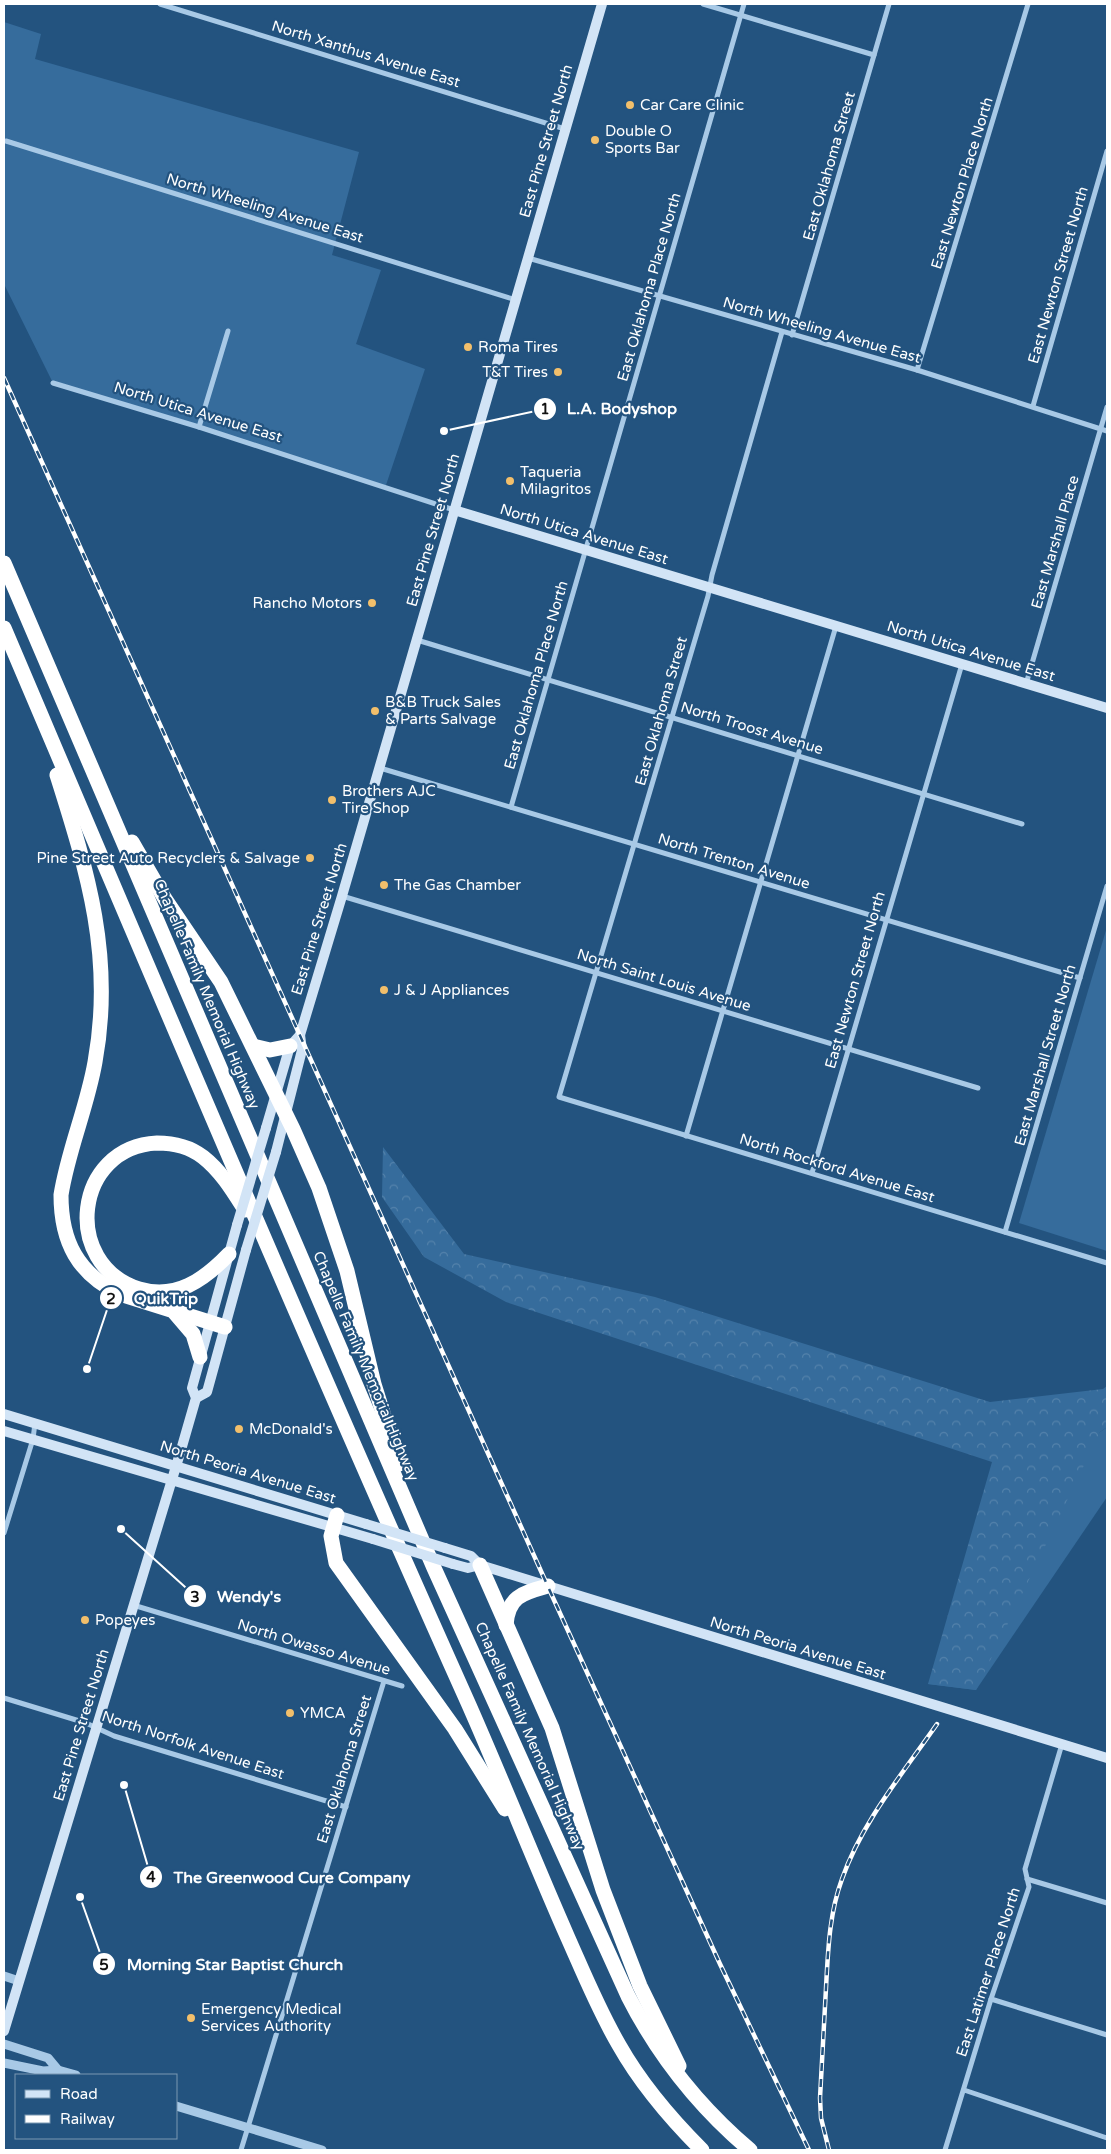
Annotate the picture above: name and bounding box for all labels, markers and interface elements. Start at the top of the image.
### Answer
street label: North Xanthus Avenue East [270,17,463,91]
street label: East Pine Street North [516,62,576,220]
street label: East Oklahoma Street [799,89,859,243]
street label: East Newton Place North [927,95,997,271]
place label: Car Care Clinic [640,96,744,114]
marker: Car Care Clinic [624,99,636,111]
place label: Double O Sports Bar [605,122,680,157]
marker: Double O Sports Bar [589,134,601,146]
street label: North Wheeling Avenue East [164,169,366,247]
street label: East Newton Street North [1024,184,1092,366]
street label: East Oklahoma Place North [613,191,685,383]
street label: North Wheeling Avenue East [721,293,923,367]
place label: Roma Tires [478,338,558,356]
marker: Roma Tires [462,341,474,353]
place label: T&T Tires [482,363,548,381]
marker: T&T Tires [552,366,564,378]
street label: North Utica Avenue East [112,378,284,446]
callout: L.A. Bodyshop [532,393,688,424]
text: L.A. Bodyshop [567,399,677,419]
text: 1 [540,400,550,418]
street label: East Pine Street North [403,451,463,609]
place label: Taqueria Milagritos [520,463,591,498]
street label: East Marshall Place [1027,473,1083,611]
marker: Taqueria Milagritos [504,475,516,487]
street label: North Utica Avenue East [498,500,670,568]
street label: East Oklahoma Place North [500,579,572,771]
place label: Rancho Motors [253,594,362,612]
marker: Rancho Motors [366,597,378,609]
street label: North Utica Avenue East [885,617,1057,685]
street label: East Oklahoma Street [631,634,691,788]
place label: B&B Truck Sales & Parts Salvage [385,693,501,728]
street label: North Troost Avenue [679,698,825,758]
marker: B&B Truck Sales & Parts Salvage [369,705,381,717]
place label: Brothers AJC Tire Shop [342,782,436,817]
marker: Brothers AJC Tire Shop [326,794,338,806]
street label: North Trenton Avenue [656,829,812,893]
street label: East Pine Street North [287,841,351,997]
place label: Pine Street Auto Recyclers & Salvage [37,849,300,867]
marker: Pine Street Auto Recyclers & Salvage [304,852,316,864]
street label: Chapelle Family Memorial Highway [150,876,264,1112]
place label: The Gas Chamber [394,876,521,894]
marker: The Gas Chamber [378,879,390,891]
street label: East Newton Street North [821,889,889,1071]
street label: North Saint Louis Avenue [575,945,753,1015]
street label: East Marshall Street North [1010,962,1080,1148]
place label: J & J Appliances [394,981,509,999]
marker: J & J Appliances [378,984,390,996]
street label: North Rockford Avenue East [737,1130,937,1206]
street label: Chapelle Family Memorial Highway [309,1248,423,1484]
callout: QuikTrip [99,1283,208,1314]
text: QuikTrip [134,1289,198,1309]
text: 2 [106,1290,116,1308]
place label: McDonald's [249,1420,333,1438]
marker: McDonald's [233,1423,245,1435]
street label: North Peoria Avenue East [158,1437,338,1507]
callout: Wendy's [182,1581,291,1612]
text: Wendy's [217,1587,281,1607]
text: 3 [190,1588,200,1606]
place label: Popeyes [95,1611,156,1629]
street label: North Peoria Avenue East [708,1613,888,1683]
marker: Popeyes [79,1614,91,1626]
street label: North Owasso Avenue [235,1615,393,1679]
street label: Chapelle Family Memorial Highway [471,1619,589,1853]
street label: East Pine Street North [49,1647,113,1803]
street label: East Oklahoma Street [313,1692,375,1845]
place label: YMCA [300,1704,346,1722]
street label: North Norfolk Avenue East [100,1707,287,1783]
marker: YMCA [284,1707,296,1719]
callout: The Greenwood Cure Company [138,1862,420,1893]
text: 4 [146,1868,156,1886]
text: The Greenwood Cure Company [173,1868,411,1888]
street label: East Latimer Place North [952,1885,1024,2059]
callout: Morning Star Baptist Church [92,1949,353,1980]
text: Morning Star Baptist Church [127,1955,343,1975]
text: 5 [99,1956,109,1974]
place label: Emergency Medical Services Authority [201,2000,341,2035]
marker: Emergency Medical Services Authority [185,2012,197,2024]
legend [15,2074,178,2139]
text: Road [60,2085,98,2103]
text: Railway [60,2110,115,2128]

